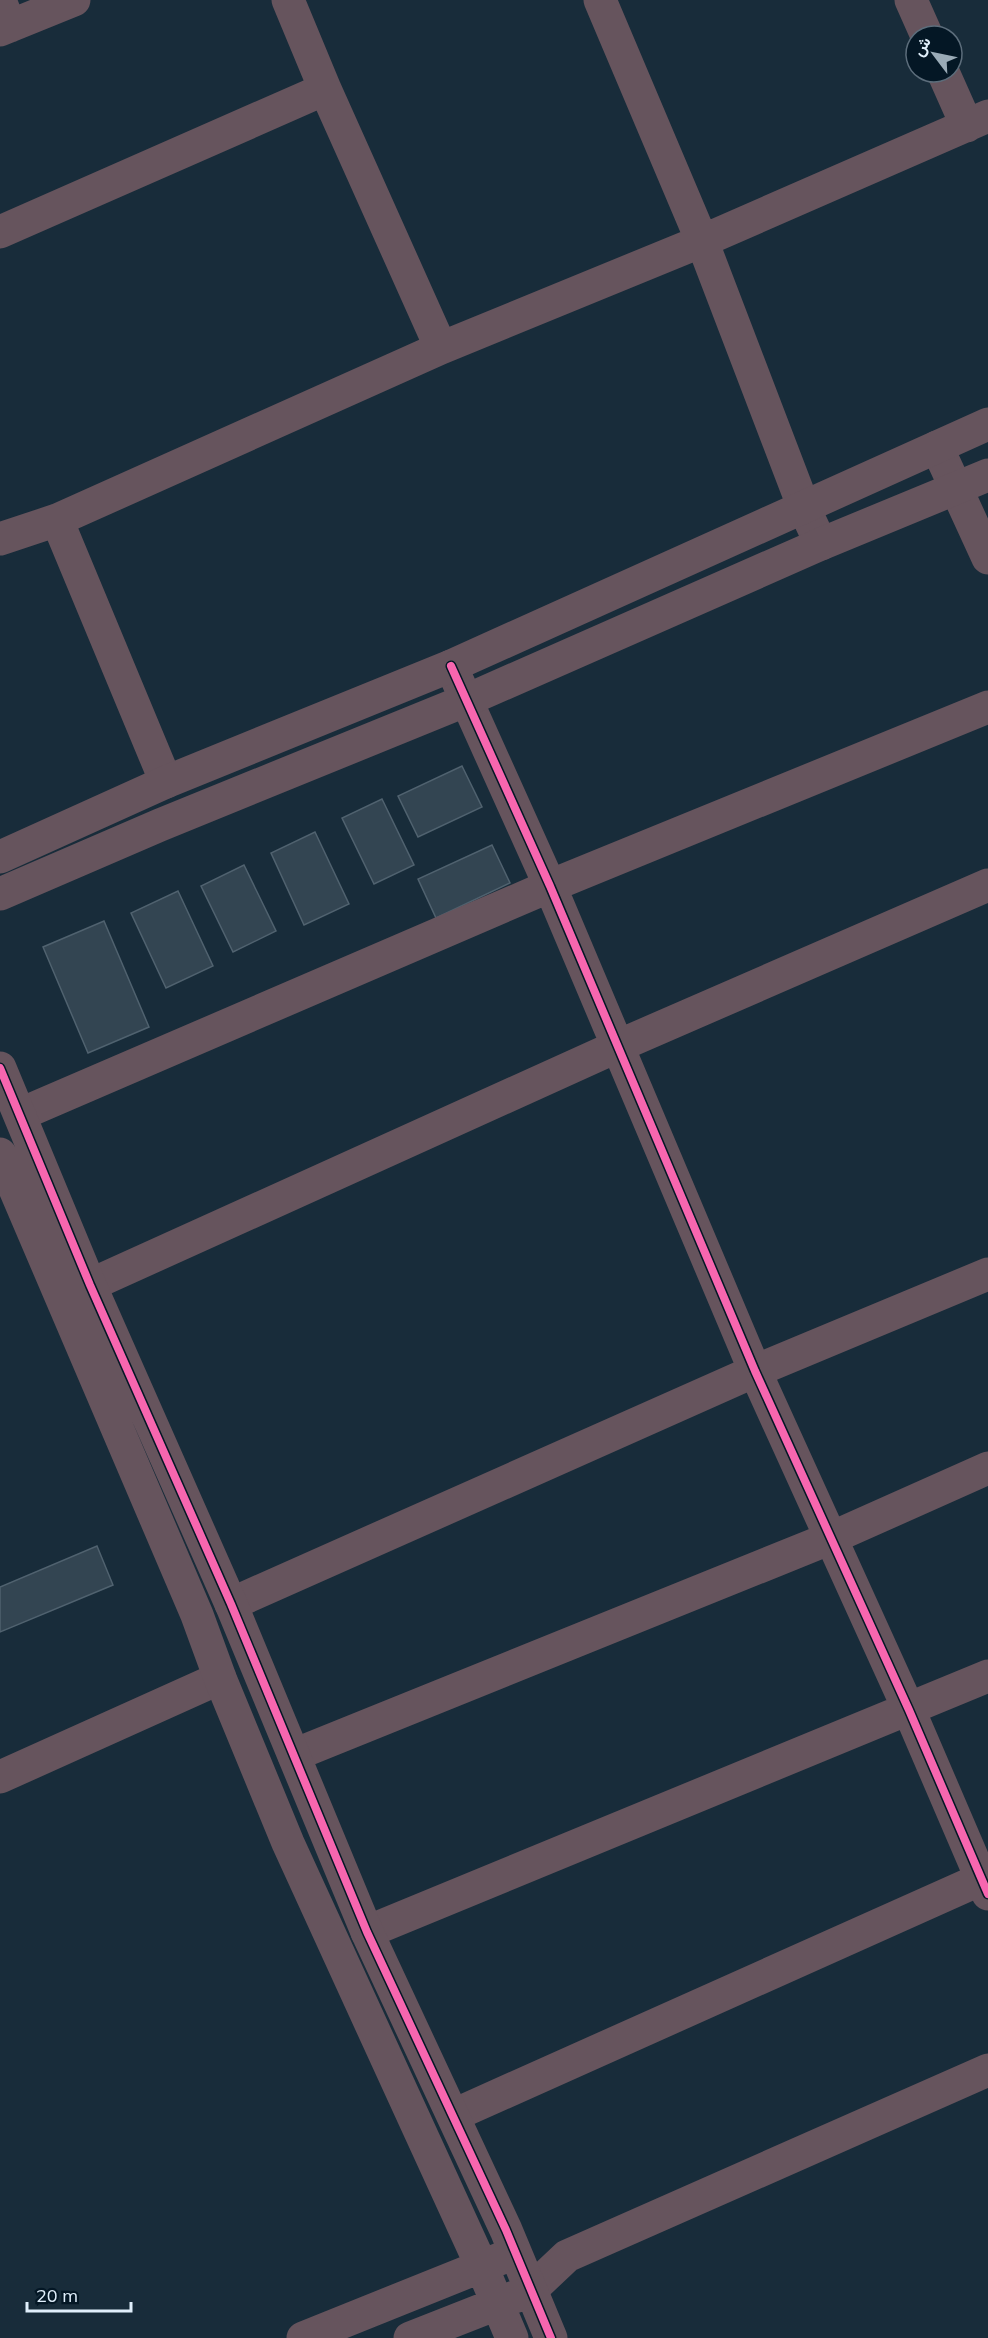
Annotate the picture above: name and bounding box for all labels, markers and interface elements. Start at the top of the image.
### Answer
north arrow [904,24,964,84]
text: ش [908,33,935,60]
scale bar [27,2275,130,2313]
text: 20 m [36,2284,78,2307]

